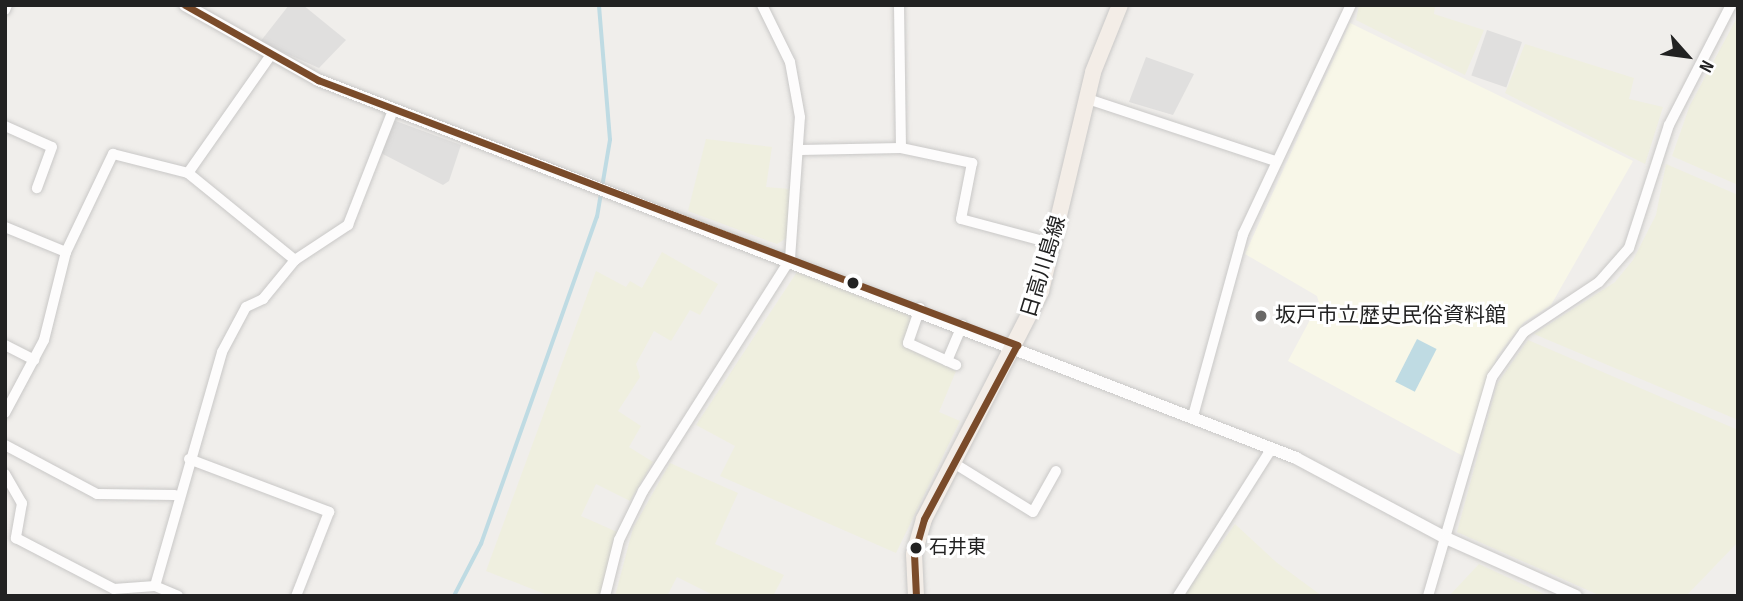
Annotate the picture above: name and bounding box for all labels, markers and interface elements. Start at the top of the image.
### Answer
north arrow [1652,21,1722,91]
text: N [1693,56,1719,76]
street label: 日高川島線 [1017,213,1071,321]
unlabelled marker [846,276,860,290]
place label: 坂戸市立歴史民俗資料館 [1275,303,1506,329]
marker: 坂戸市立歴史民俗資料館 [1253,308,1269,324]
place label: 石井東 [929,537,986,559]
marker: 石井東 [909,541,923,555]

